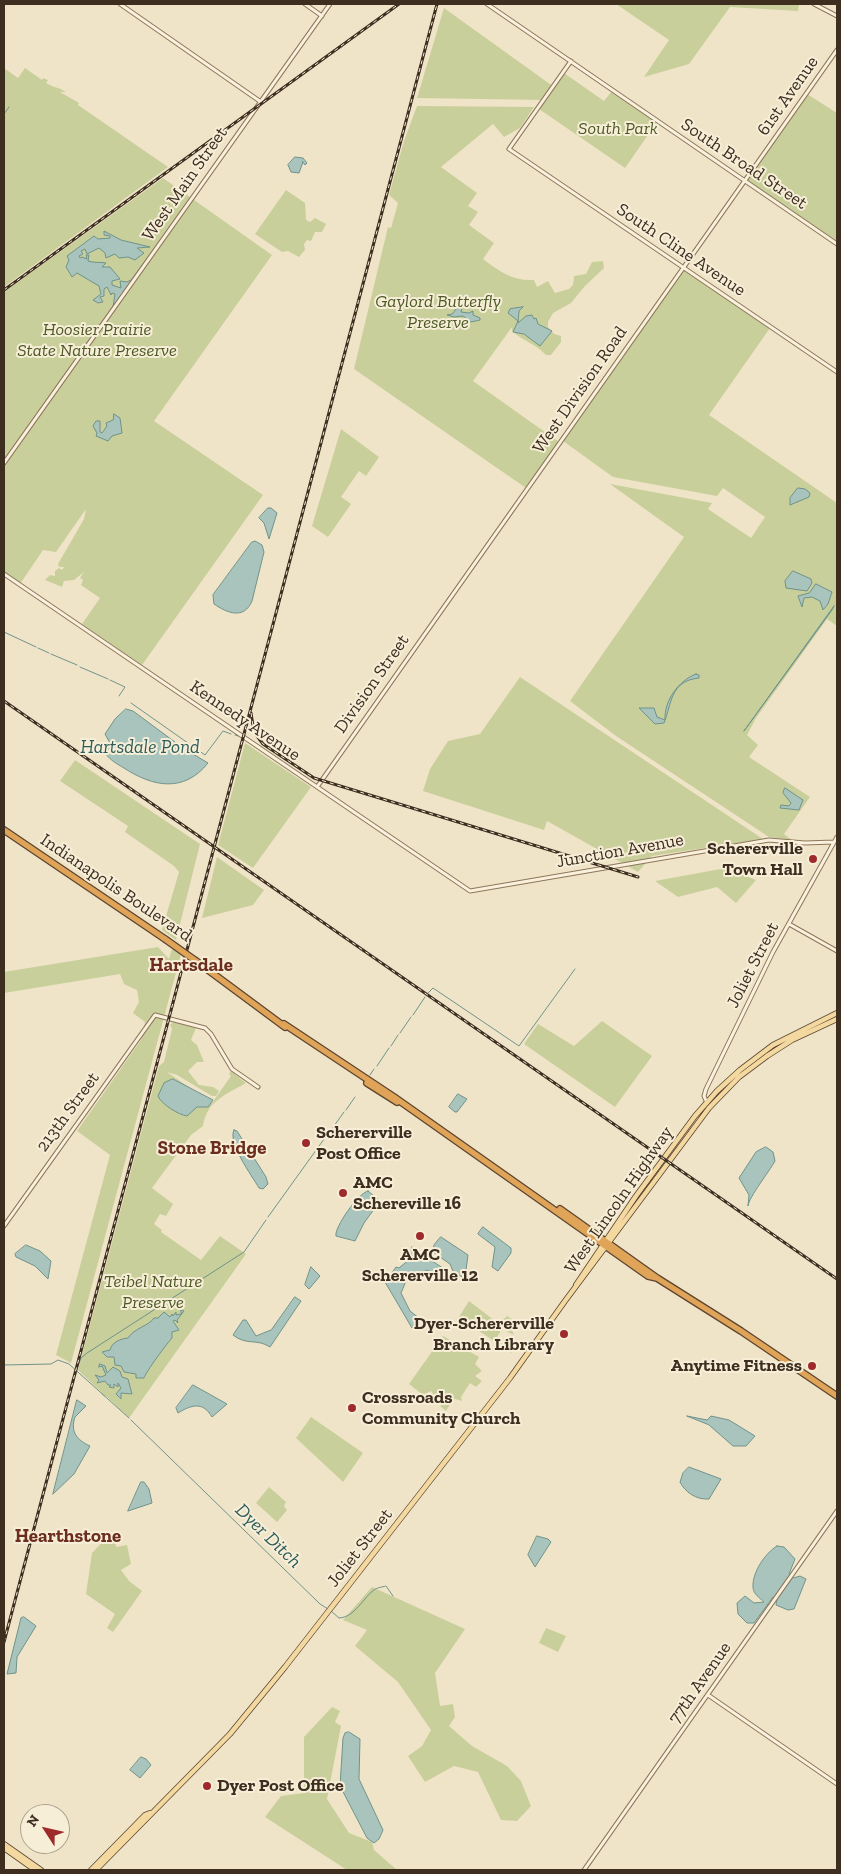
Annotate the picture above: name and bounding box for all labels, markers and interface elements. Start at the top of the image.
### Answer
street label: 61st Avenue [753,52,823,140]
street label: South Broad Street [677,114,811,214]
park label: South Park [578,118,658,140]
street label: West Main Street [138,123,232,245]
street label: South Cline Avenue [612,199,750,301]
park label: Gaylord Butterfly Preserve [375,291,501,334]
park label: Hoosier Prairie State Nature Preserve [17,319,177,362]
street label: West Division Road [528,322,632,458]
street label: Division Street [330,630,414,738]
street label: Kennedy Avenue [186,676,304,766]
water label: Hartsdale Pond [80,737,200,759]
street label: Indianapolis Boulevard [36,829,196,947]
street label: Junction Avenue [555,829,685,873]
place label: Schererville Town Hall [707,838,803,881]
marker: Schererville Town Hall [807,853,819,865]
street label: Joliet Street [722,918,784,1012]
district label: Hartsdale [149,955,233,977]
street label: 213th Street [32,1068,104,1156]
place label: Schererville Post Office [316,1122,412,1164]
street label: West Lincoln Highway [560,1122,678,1278]
marker: Schererville Post Office [300,1137,312,1149]
district label: Stone Bridge [158,1138,266,1160]
place label: AMC Schereville 16 [353,1172,461,1214]
marker: AMC Schereville 16 [337,1187,349,1199]
marker: AMC Schererville 12 [414,1230,426,1242]
place label: AMC Schererville 12 [362,1244,478,1286]
park label: Teibel Nature Preserve [104,1271,202,1314]
place label: Dyer-Schererville Branch Library [414,1313,554,1356]
marker: Dyer-Schererville Branch Library [558,1328,570,1340]
place label: Anytime Fitness [671,1355,802,1377]
marker: Anytime Fitness [806,1360,818,1372]
place label: Crossroads Community Church [362,1387,521,1430]
marker: Crossroads Community Church [346,1402,358,1414]
water label: Dyer Ditch [230,1499,306,1573]
street label: Joliet Street [323,1505,397,1591]
district label: Hearthstone [15,1526,121,1548]
street label: 77th Avenue [664,1638,736,1728]
place label: Dyer Post Office [217,1775,344,1797]
marker: Dyer Post Office [201,1780,213,1792]
north arrow [20,1804,70,1854]
text: N [23,1811,43,1830]

